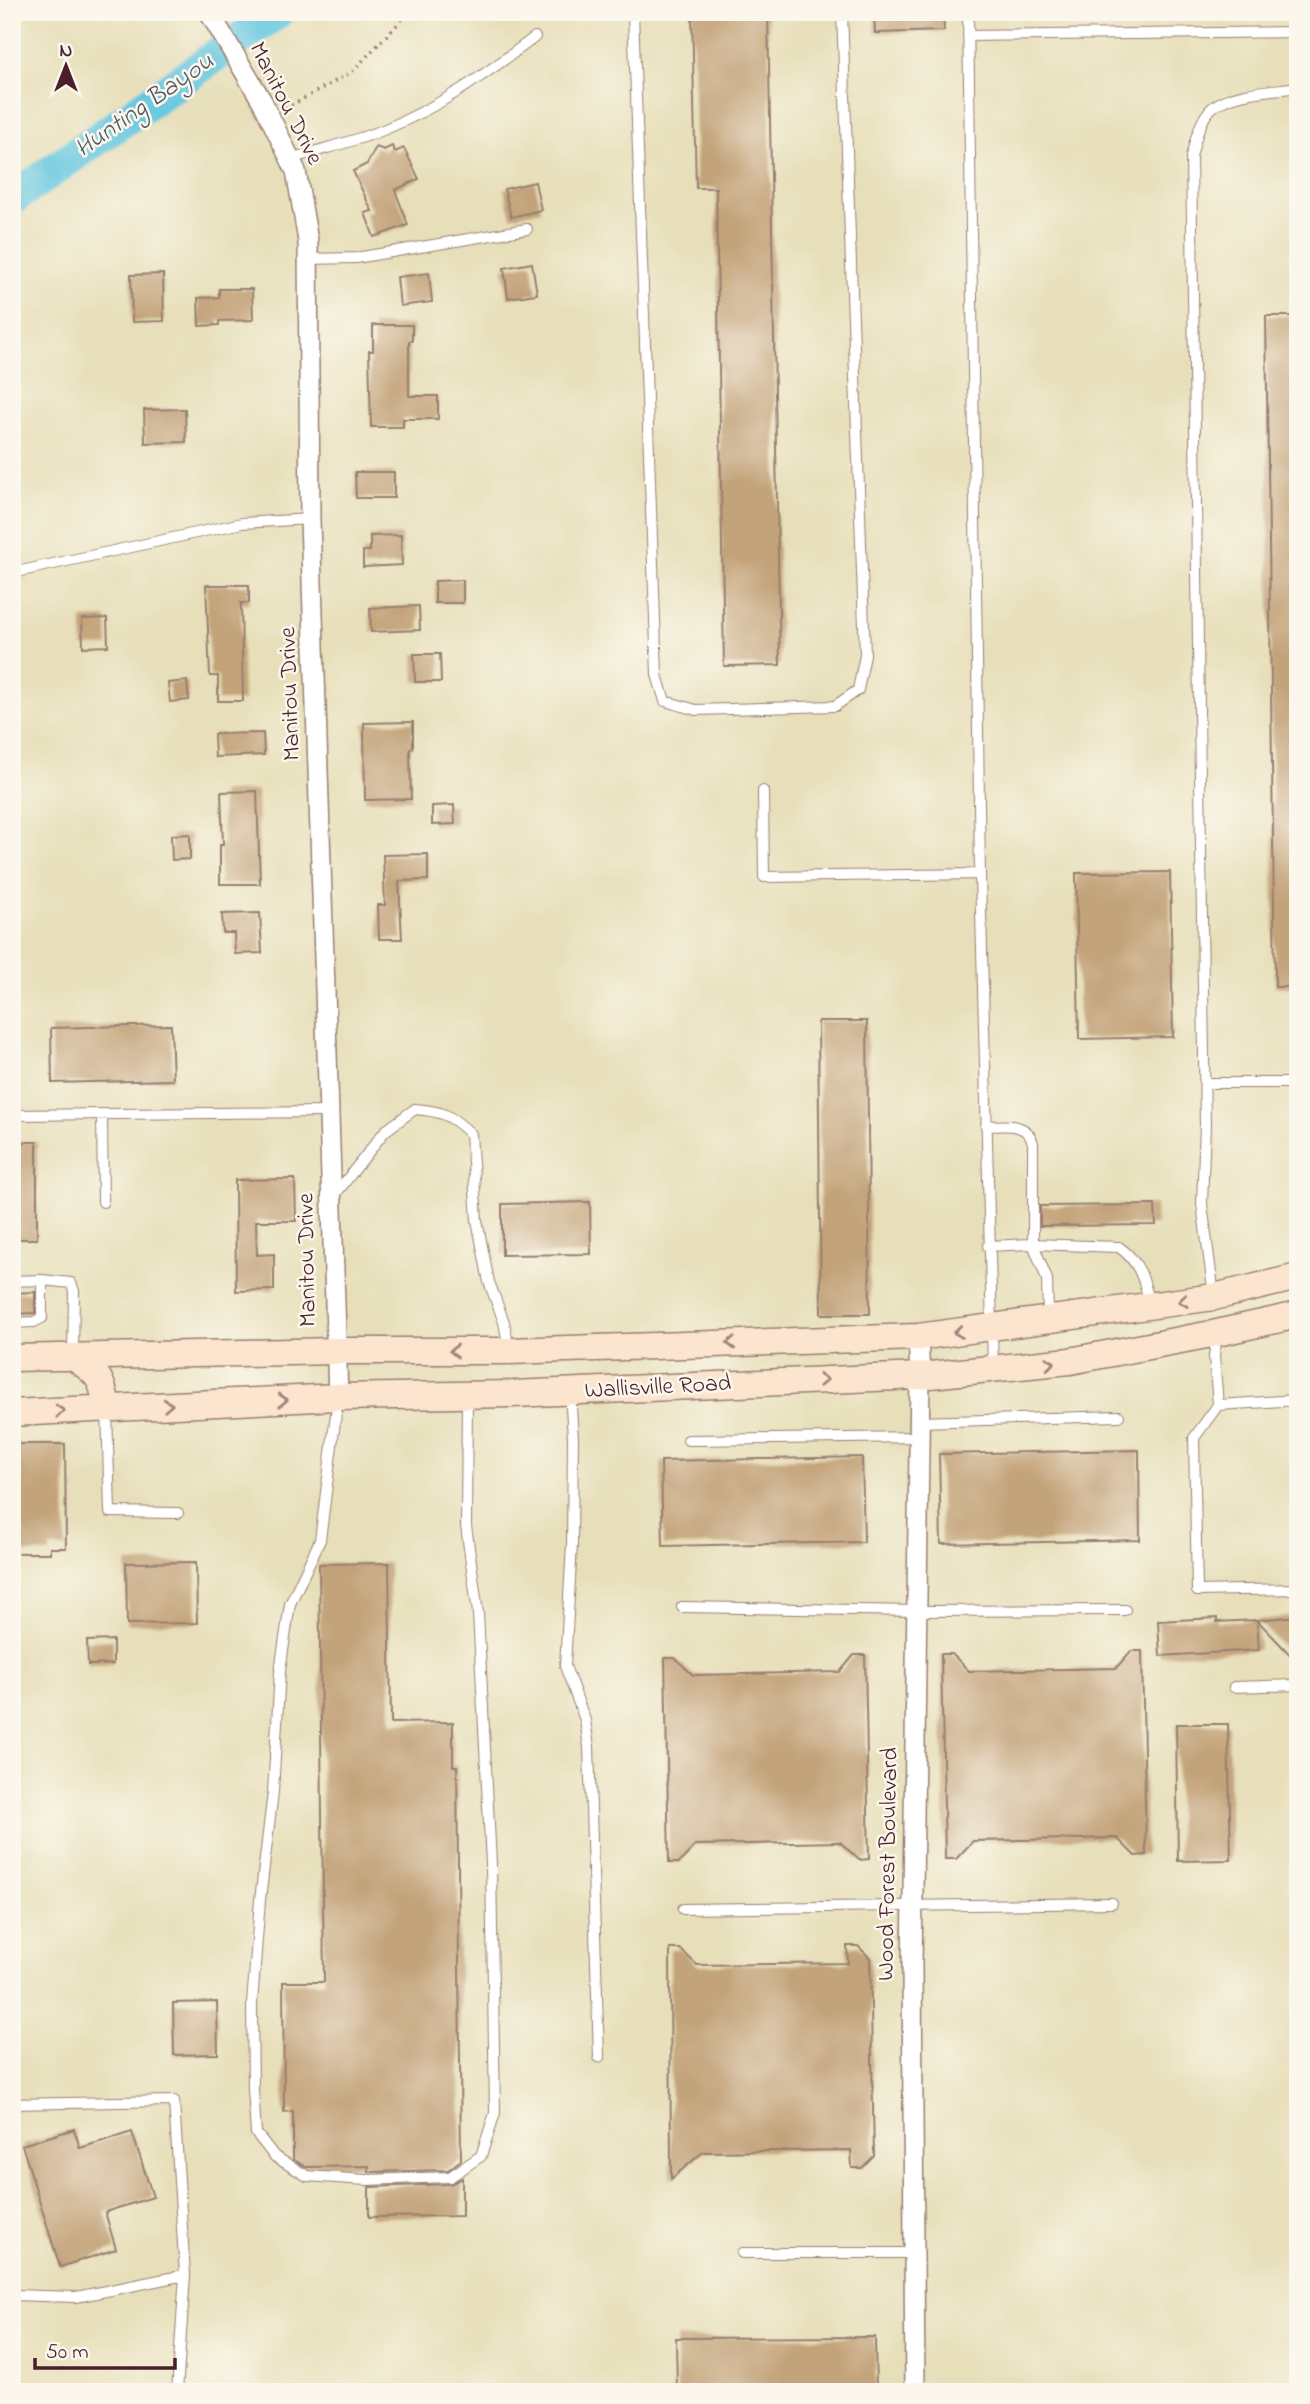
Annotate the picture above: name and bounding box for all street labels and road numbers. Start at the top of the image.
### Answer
street label: Manitou Drive [239,36,331,172]
street label: Manitou Drive [271,626,311,762]
street label: Manitou Drive [289,1192,327,1327]
street label: Wallisville Road [584,1367,733,1409]
street label: Wood Forest Boulevard [869,1746,909,1981]

